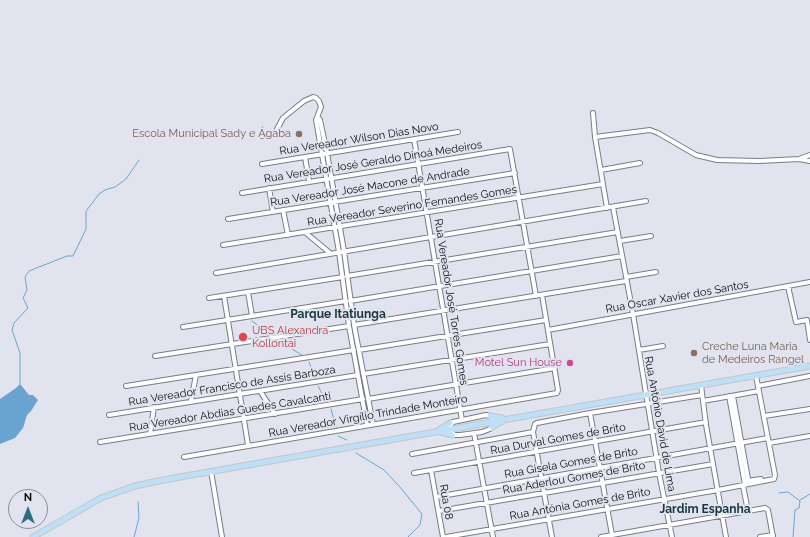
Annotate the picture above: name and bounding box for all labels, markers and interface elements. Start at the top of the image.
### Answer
street label: Rua Vereador Wilson Dias Novo [278,120,440,158]
place label: Escola Municipal Sady e Ágaba [132,127,291,141]
marker: Escola Municipal Sady e Ágaba [294,129,304,139]
street label: Rua Vereador José Geraldo Dinoá Medeiros [263,138,483,186]
street label: Rua Vereador José Macone de Andrade [269,165,471,209]
street label: Rua Vereador Severino Fernandes Gomes [306,183,518,229]
street label: Rua Vereador José Torres Gomes [431,218,471,386]
street label: Rua Oscar Xavier dos Santos [605,278,749,316]
district label: Parque Itatiunga [290,307,386,321]
place label: UBS Alexandra Kollontai [252,324,328,350]
marker: UBS Alexandra Kollontai [237,331,249,343]
place label: Creche Luna Maria de Medeiros Rangel [702,340,804,366]
marker: Creche Luna Maria de Medeiros Rangel [689,348,699,358]
street label: Rua António David de Lima [642,355,678,493]
place label: Motel Sun House [475,356,562,370]
marker: Motel Sun House [565,358,575,368]
street label: Rua Vereador Francisco de Assis Barboza [127,363,337,409]
street label: Rua Vereador Abdias Guedes Cavalcanti [128,390,332,434]
street label: Rua Vereador Virgílio Trindade Monteiro [267,392,469,440]
street label: Rua Durval Gomes de Brito [489,421,627,457]
street label: Rua Gisela Gomes de Brito [503,445,639,481]
street label: Rua Aderlou Gomes de Brito [502,459,646,497]
street label: Rua 08 [436,483,456,521]
street label: Rua Antónia Gomes de Brito [508,485,652,523]
north arrow [8,489,48,529]
text: N [24,491,32,504]
district label: Jardim Espanha [659,502,751,516]

